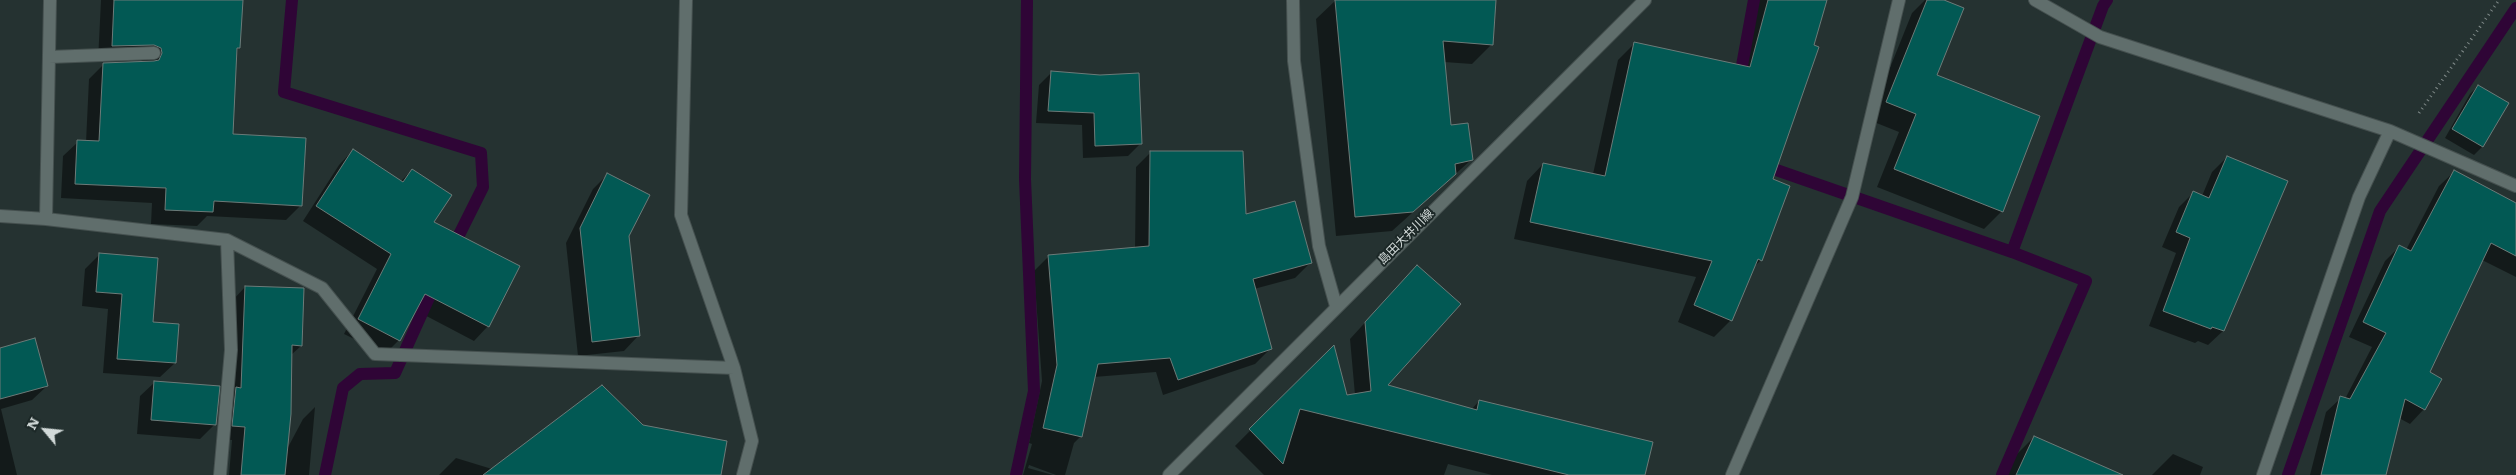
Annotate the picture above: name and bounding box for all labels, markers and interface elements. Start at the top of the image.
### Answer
street label: 島田大井川線 [1375,206,1437,268]
north arrow [20,405,70,455]
text: N [20,413,43,433]

